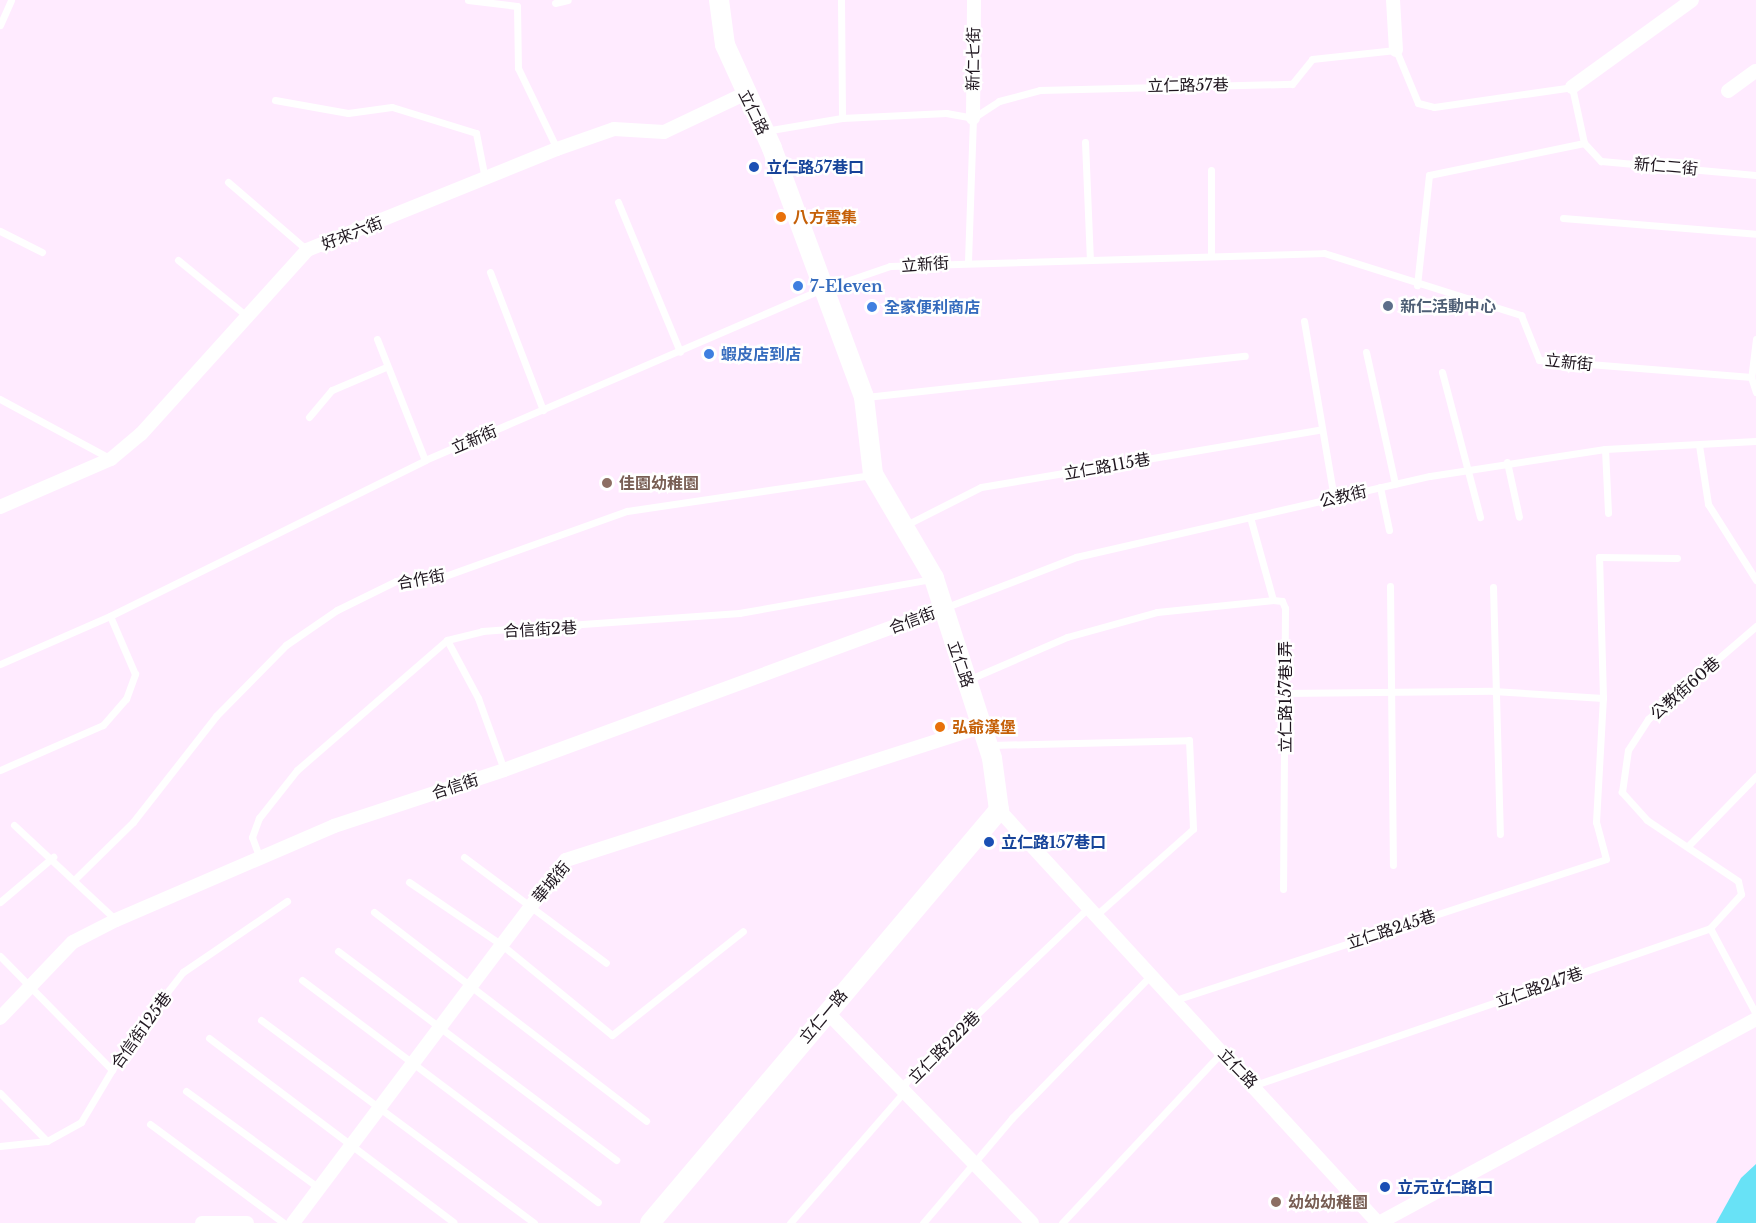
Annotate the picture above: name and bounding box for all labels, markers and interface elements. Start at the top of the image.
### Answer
street label: 新仁七街 [963,27,983,91]
street label: 立仁路57巷 [1147,75,1229,95]
street label: 立仁路 [735,86,773,138]
street label: 新仁二街 [1633,154,1699,178]
place label: 立仁路57巷口 [766,157,864,177]
marker: 立仁路57巷口 [747,160,761,174]
place label: 八方雲集 [793,207,857,227]
marker: 八方雲集 [774,210,788,224]
street label: 好來六街 [319,213,385,253]
street label: 立新街 [900,253,950,275]
place label: 7-Eleven [810,276,883,296]
marker: 7-Eleven [791,279,805,293]
place label: 新仁活動中心 [1400,296,1496,316]
place label: 全家便利商店 [884,297,980,317]
marker: 新仁活動中心 [1381,299,1395,313]
marker: 全家便利商店 [865,300,879,314]
place label: 蝦皮店到店 [721,344,801,364]
marker: 蝦皮店到店 [702,347,716,361]
street label: 立新街 [1544,350,1594,374]
street label: 立新街 [448,421,500,457]
street label: 立仁路115巷 [1062,449,1152,483]
place label: 佳園幼稚園 [619,473,699,493]
marker: 佳園幼稚園 [600,476,614,490]
street label: 公教街 [1317,481,1369,511]
street label: 合作街 [396,565,446,593]
street label: 合信街 [886,603,938,637]
street label: 合信街2巷 [503,617,577,641]
street label: 立仁路 [944,638,978,690]
street label: 立仁路157巷1弄 [1275,641,1295,753]
street label: 公教街60巷 [1646,653,1724,723]
place label: 弘爺漢堡 [952,717,1016,737]
marker: 弘爺漢堡 [933,720,947,734]
street label: 合信街 [429,769,481,803]
place label: 立仁路157巷口 [1001,832,1106,852]
marker: 立仁路157巷口 [982,835,996,849]
street label: 華城街 [528,857,574,907]
street label: 立仁路245巷 [1344,906,1438,952]
street label: 立仁路247巷 [1493,963,1585,1011]
street label: 立仁一路 [795,985,851,1047]
street label: 合信街125巷 [107,988,175,1072]
street label: 立仁路222巷 [904,1007,984,1087]
street label: 立仁路 [1214,1044,1262,1092]
place label: 立元立仁路口 [1397,1177,1493,1197]
marker: 立元立仁路口 [1378,1180,1392,1194]
place label: 幼幼幼稚園 [1288,1192,1368,1212]
marker: 幼幼幼稚園 [1269,1195,1283,1209]

